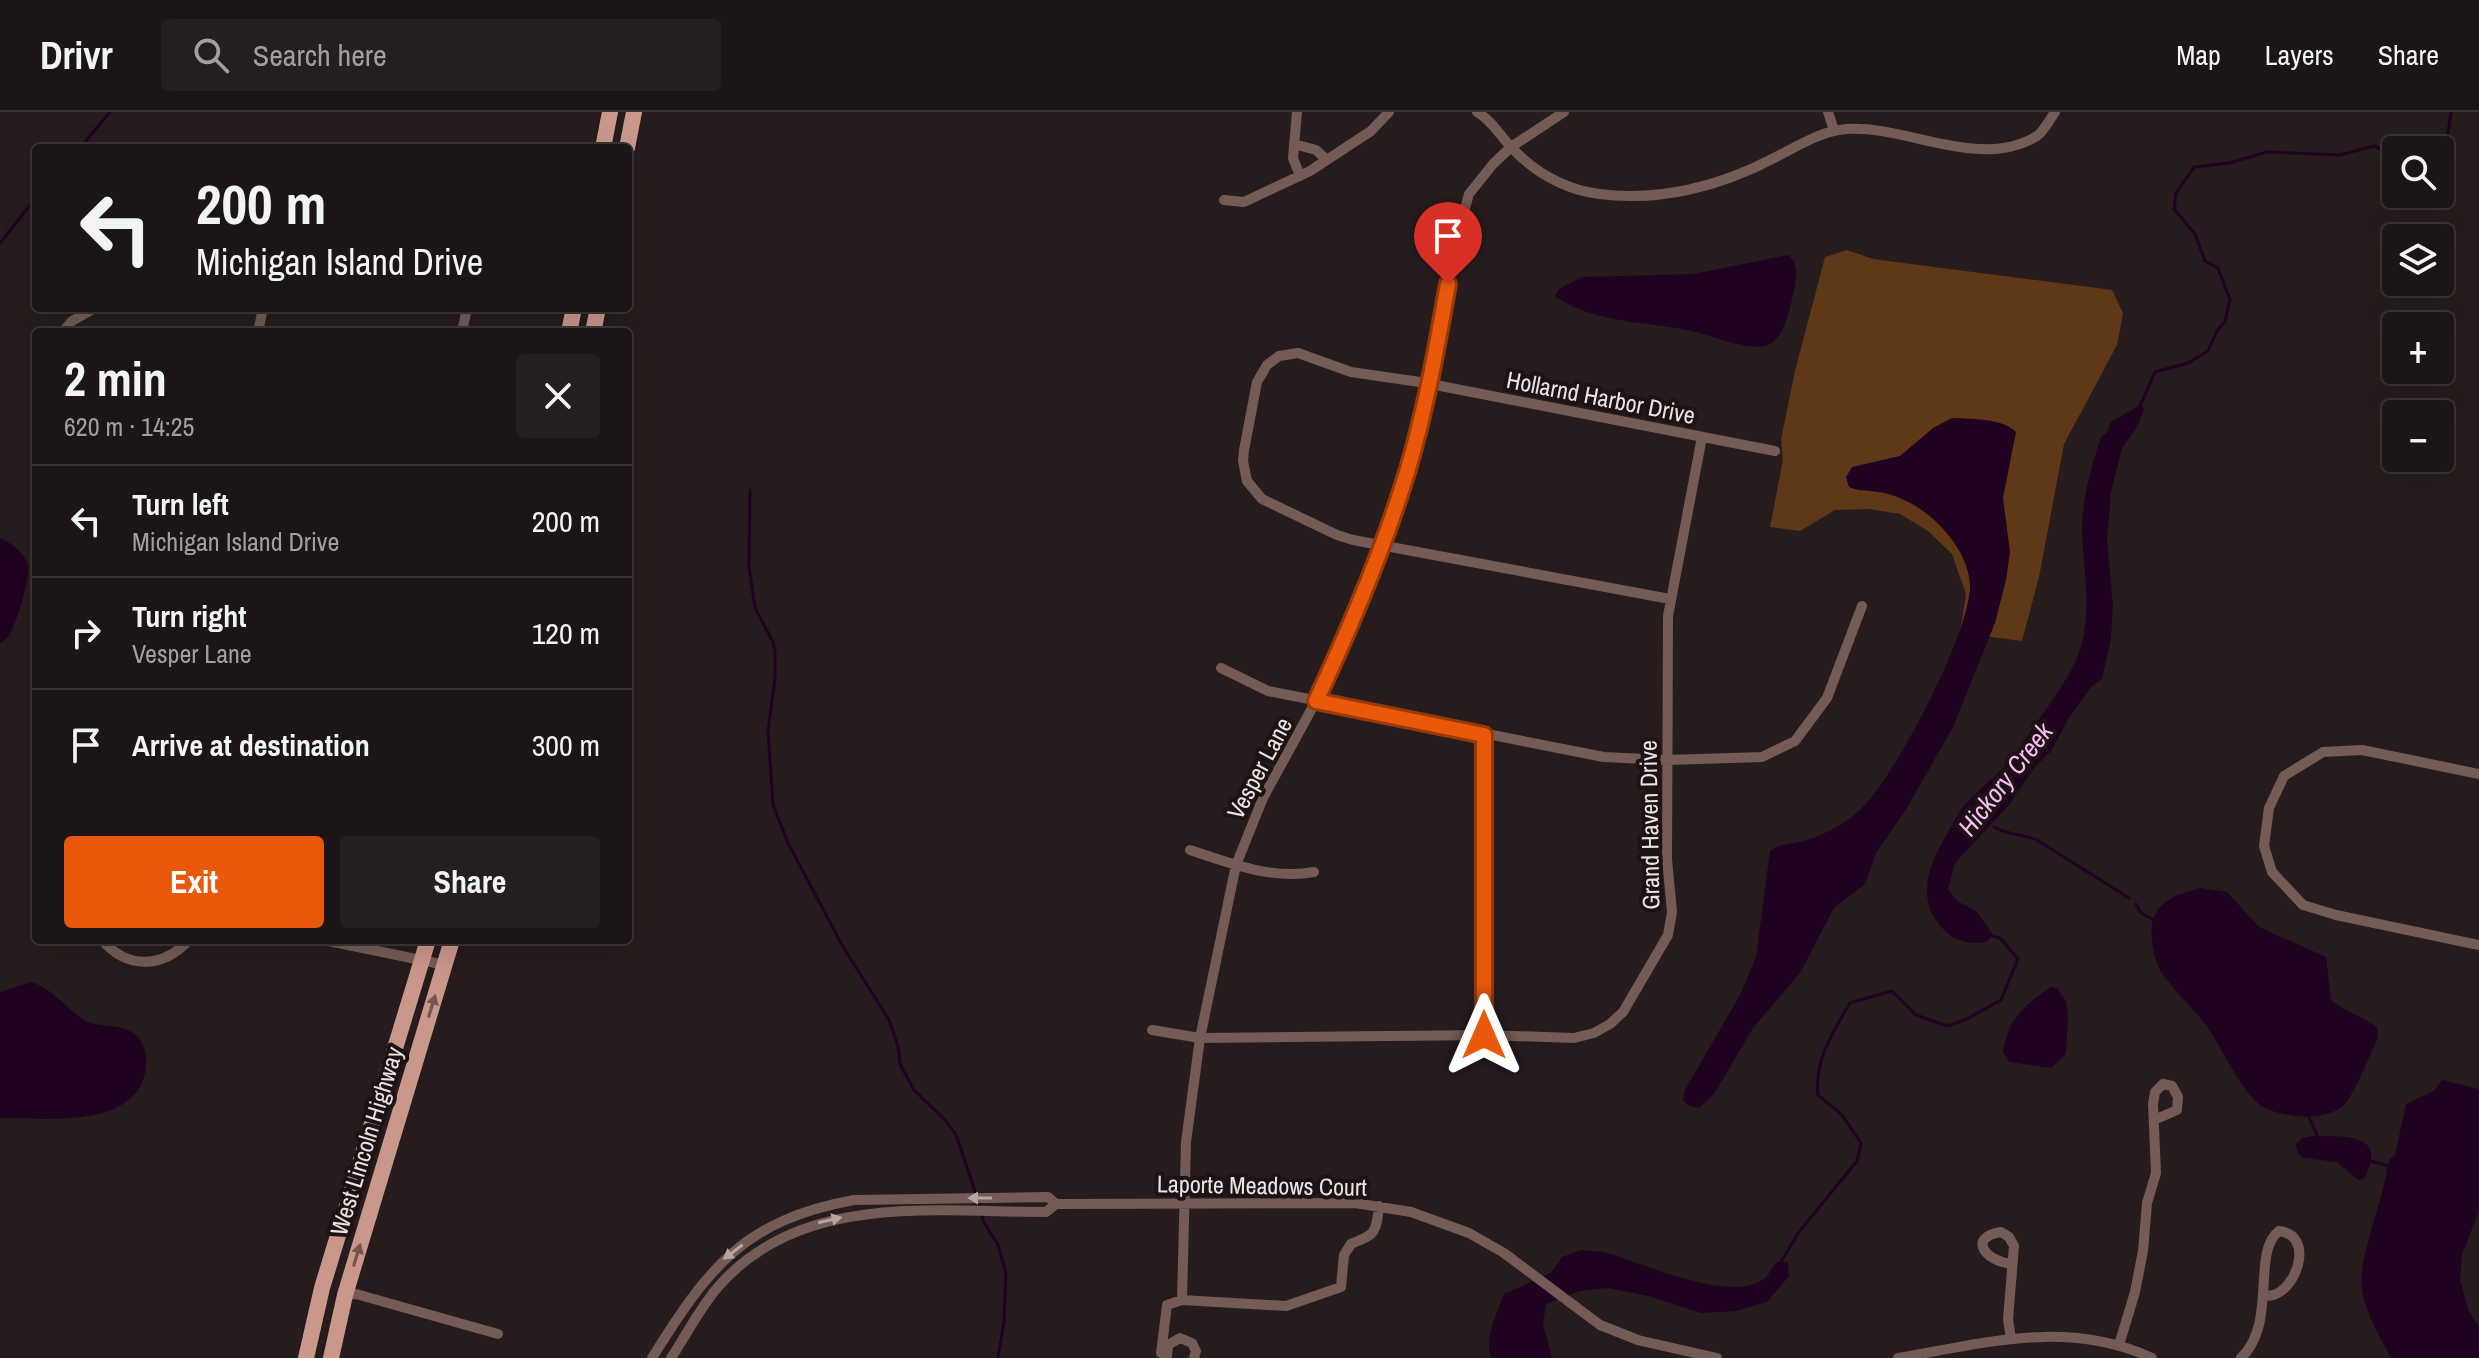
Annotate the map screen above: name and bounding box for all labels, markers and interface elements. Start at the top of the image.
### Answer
search box [161,19,721,91]
text: Drivr [40,30,113,81]
icon: search [189,33,233,77]
text: Search here [253,35,387,75]
text: Map [2176,36,2221,74]
text: Layers [2265,36,2334,74]
text: Share [2378,36,2439,74]
map controls [2382,136,2454,472]
button: search [2382,136,2454,208]
text: 200 m [196,166,326,241]
icon: left [64,176,168,280]
pin [1414,202,1482,284]
icon: arrive [1426,214,1470,258]
button: layers [2382,224,2454,296]
text: Michigan Island Drive [196,238,483,286]
button: + [2382,312,2454,384]
text: 2 min [64,346,167,411]
button: close [516,354,600,438]
street label: Hollarnd Harbor Drive [1504,363,1698,431]
button: − [2382,400,2454,472]
text: 620 m · 14:25 [64,409,194,444]
text: Turn left [132,484,229,524]
icon: left [64,499,108,543]
text: 200 m [532,501,600,541]
text: Michigan Island Drive [132,524,339,559]
text: Turn right [132,596,246,636]
icon: right [64,611,108,655]
text: 120 m [532,613,600,653]
text: Vesper Lane [132,636,252,671]
street label: Vesper Lane [1219,712,1299,824]
water label: Hickory Creek [1950,714,2061,843]
icon: arrive [64,723,108,767]
text: Arrive at destination [132,725,370,765]
text: 300 m [532,725,600,765]
street label: Grand Haven Drive [1632,740,1666,910]
button: Exit [64,836,324,928]
button: Share [340,836,600,928]
position arrow [1442,993,1526,1077]
one-way arrow [426,994,439,1018]
street label: West Lincoln Highway [322,1043,410,1239]
street label: Laporte Meadows Court [1157,1167,1368,1203]
one-way arrow [967,1192,992,1204]
one-way arrow [817,1213,842,1226]
one-way arrow [351,1243,364,1267]
one-way arrow [723,1244,743,1260]

